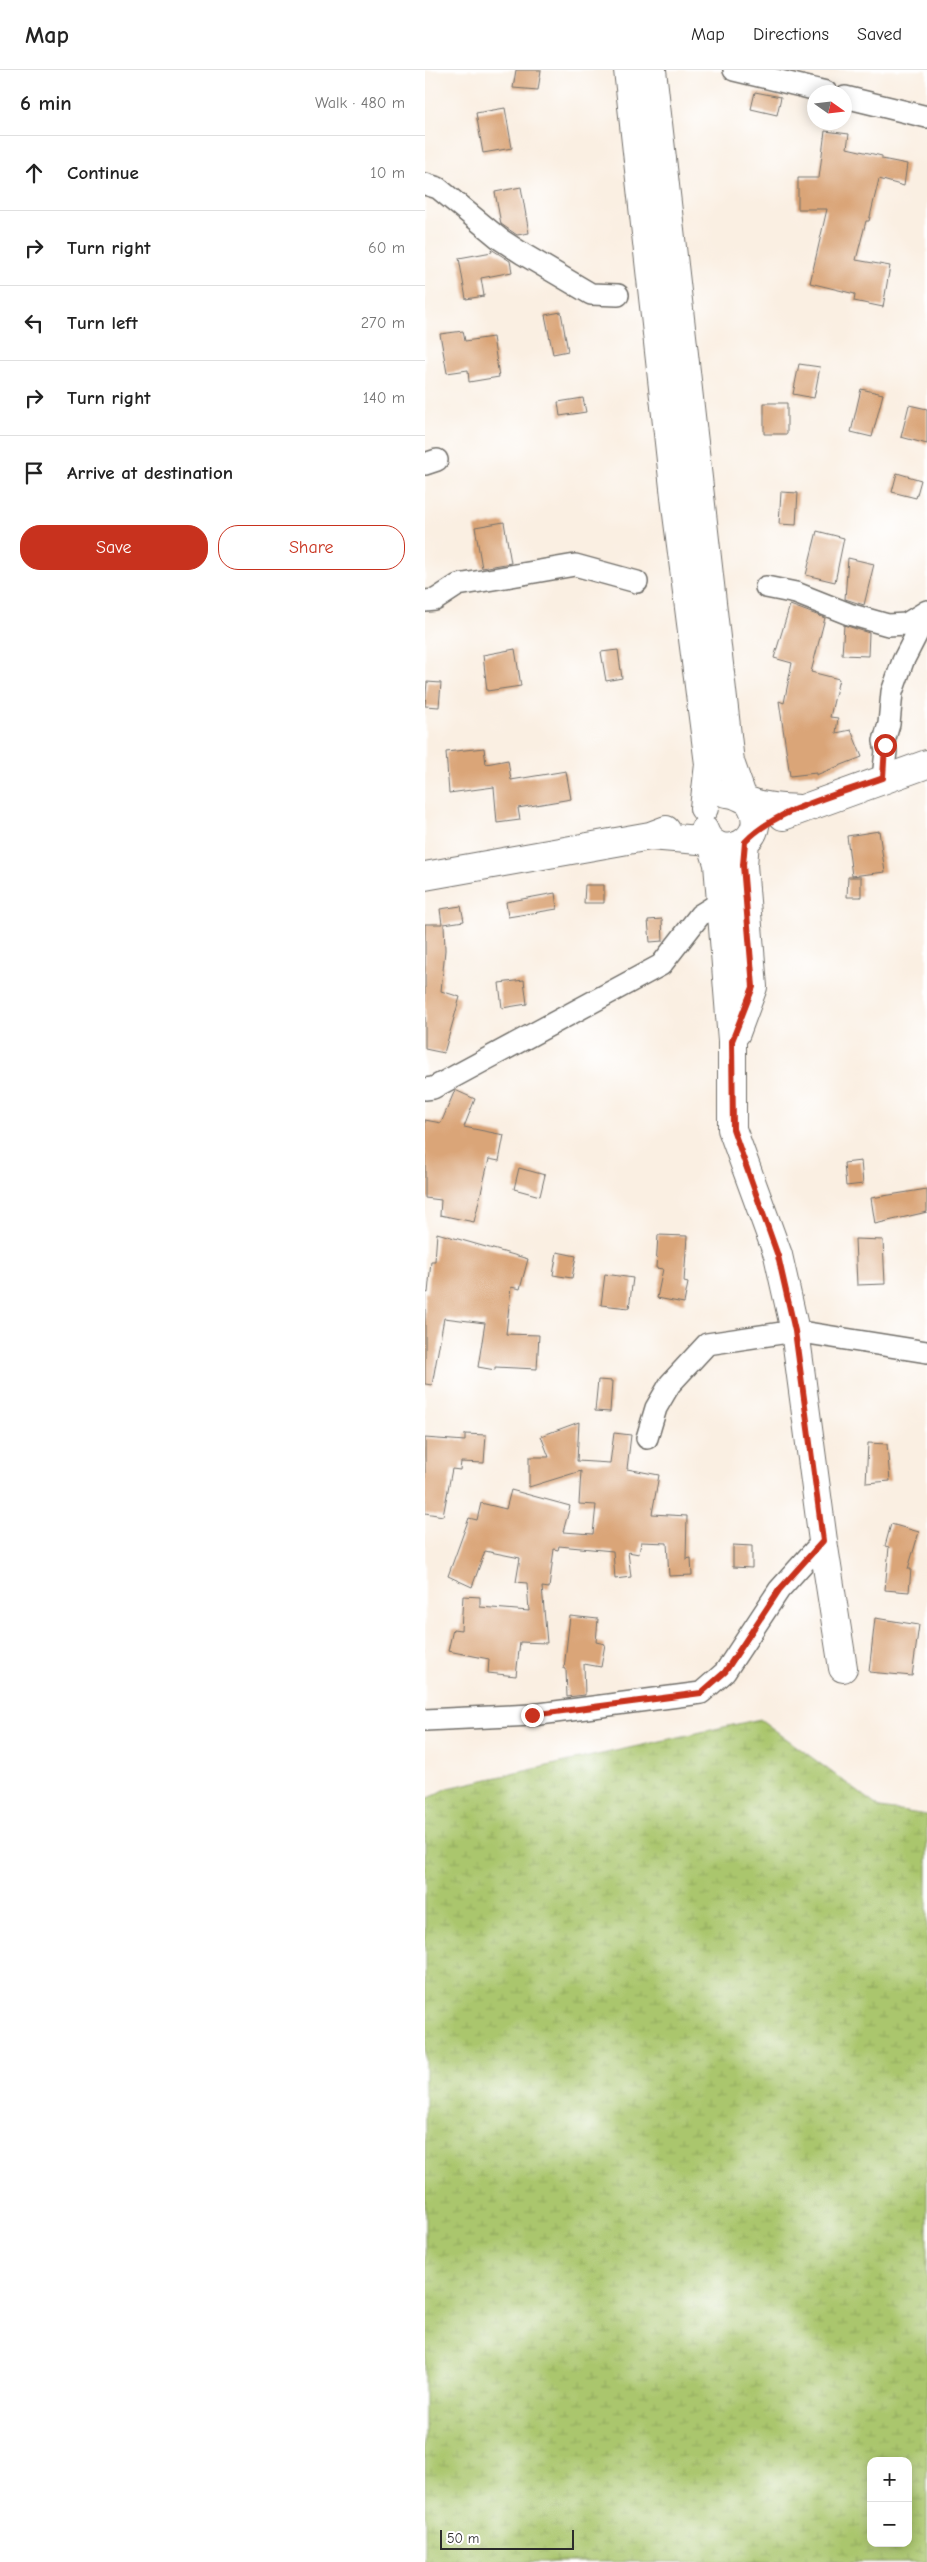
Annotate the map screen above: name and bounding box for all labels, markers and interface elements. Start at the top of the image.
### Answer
text: Map [25,21,69,49]
text: Map [691,24,725,45]
text: Directions [753,24,829,45]
text: Saved [857,24,902,45]
north arrow [807,85,852,130]
text: 6 min [20,91,72,115]
text: Walk · 480 m [315,94,405,112]
icon: ahead [20,159,48,187]
text: Continue [67,162,139,184]
text: 10 m [370,164,405,182]
icon: right [20,234,48,262]
text: Turn right [67,237,151,259]
text: 60 m [368,239,405,257]
icon: left [20,309,48,337]
text: Turn left [67,312,138,334]
text: 270 m [361,314,405,332]
icon: right [20,384,48,412]
text: Turn right [67,387,151,409]
text: 140 m [363,389,405,407]
icon: arrive [20,459,48,487]
text: Arrive at destination [67,462,233,484]
button: Save [20,525,208,570]
button: Share [218,525,405,570]
route start [874,734,897,757]
route end [521,1704,544,1727]
map controls [867,2457,912,2547]
button: + [867,2457,912,2502]
button: − [867,2502,912,2547]
scale bar [440,2527,574,2550]
text: 50 m [447,2530,479,2547]

